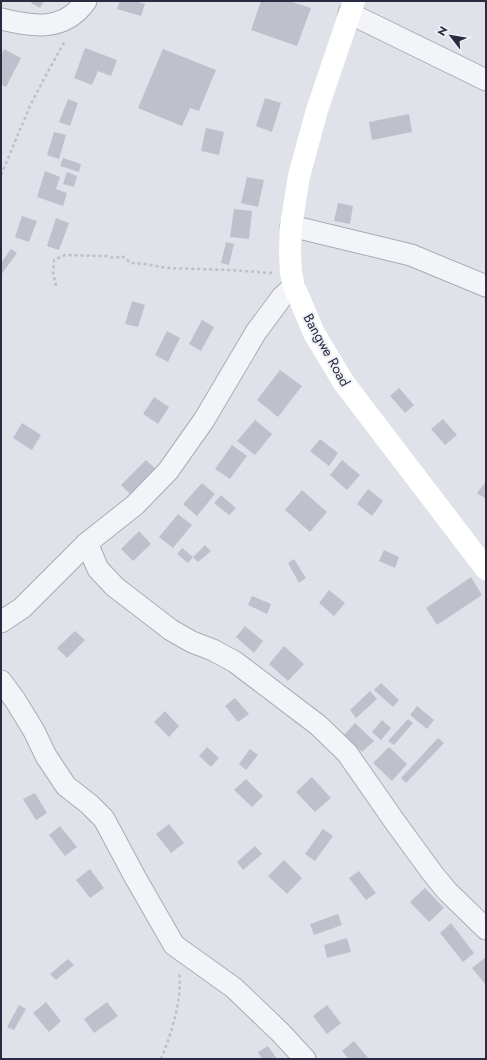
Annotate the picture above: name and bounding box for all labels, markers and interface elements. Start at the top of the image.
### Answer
north arrow [431,16,471,56]
text: N [433,23,452,39]
street label: Bangwe Road [299,310,355,390]

